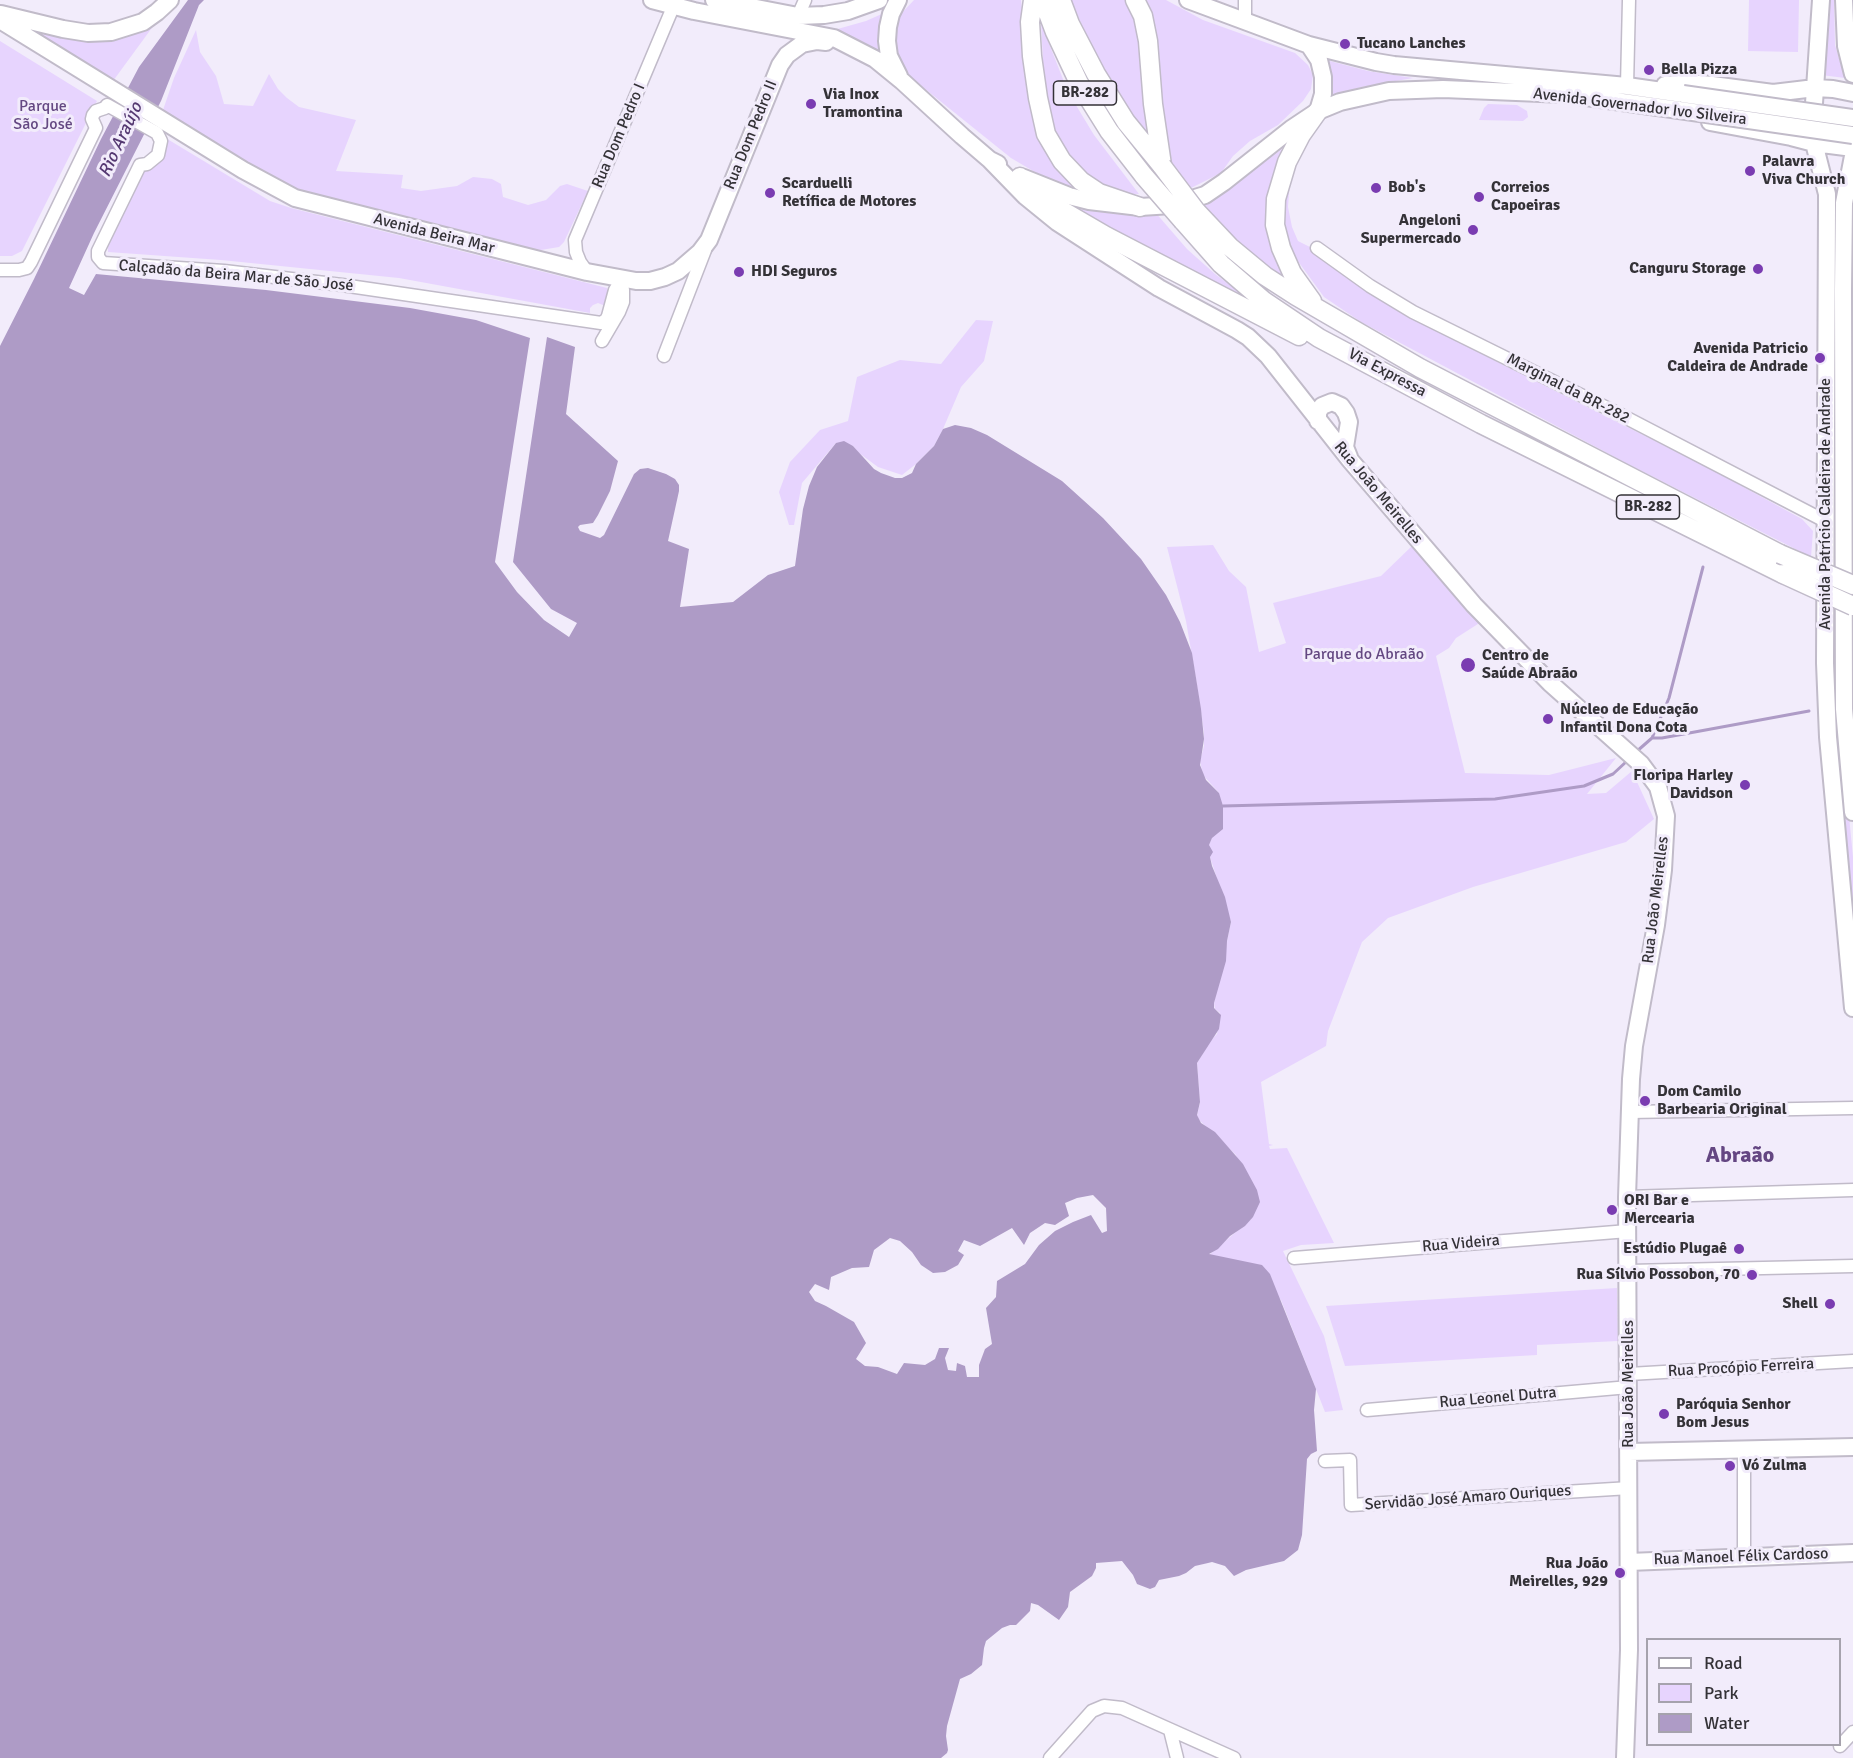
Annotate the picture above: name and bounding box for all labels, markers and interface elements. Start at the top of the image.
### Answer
place label: Tucano Lanches [1357,34,1466,54]
marker: Tucano Lanches [1338,37,1352,51]
place label: Bella Pizza [1661,60,1737,80]
marker: Bella Pizza [1642,63,1656,77]
street label: Rua Dom Pedro II [720,77,782,193]
street label: Rua Dom Pedro I [588,81,650,191]
road number: BR-282 [1054,81,1116,105]
street label: Avenida Governador Ivo Silveira [1532,84,1748,130]
place label: Via Inox Tramontina [823,85,903,123]
park label: Parque São José [13,97,73,135]
marker: Via Inox Tramontina [804,97,818,111]
water label: Rio Araújo [94,99,148,181]
place label: Palavra Viva Church [1762,152,1845,190]
marker: Palavra Viva Church [1743,164,1757,178]
place label: Scarduelli Retífica de Motores [782,174,916,212]
place label: Bob's [1388,178,1426,198]
place label: Correios Capoeiras [1491,178,1560,216]
marker: Bob's [1369,181,1383,195]
marker: Scarduelli Retífica de Motores [763,186,777,200]
marker: Correios Capoeiras [1472,190,1486,204]
street label: Avenida Beira Mar [371,210,497,258]
place label: Angeloni Supermercado [1361,211,1461,249]
marker: Angeloni Supermercado [1466,223,1480,237]
street label: Calçadão da Beira Mar de São José [118,256,354,296]
place label: Canguru Storage [1629,259,1746,279]
place label: HDI Seguros [751,262,837,282]
marker: Canguru Storage [1751,262,1765,276]
marker: HDI Seguros [732,265,746,279]
place label: Avenida Patricio Caldeira de Andrade [1667,339,1808,377]
street label: Via Expressa [1345,344,1429,402]
street label: Marginal da BR-282 [1503,350,1633,428]
marker: Avenida Patricio Caldeira de Andrade [1813,351,1827,365]
street label: Avenida Patrício Caldeira de Andrade [1816,378,1836,630]
street label: Rua João Meirelles [1330,438,1426,548]
road number: BR-282 [1616,495,1680,519]
park label: Parque do Abraão [1304,645,1424,665]
place label: Centro de Saúde Abraão [1482,646,1578,684]
marker: Centro de Saúde Abraão [1459,656,1477,674]
place label: Núcleo de Educação Infantil Dona Cota [1560,700,1698,738]
marker: Núcleo de Educação Infantil Dona Cota [1541,712,1555,726]
place label: Floripa Harley Davidson [1633,766,1733,804]
marker: Floripa Harley Davidson [1738,778,1752,792]
street label: Rua João Meirelles [1639,835,1673,965]
place label: Dom Camilo Barbearia Original [1657,1082,1787,1120]
marker: Dom Camilo Barbearia Original [1638,1094,1652,1108]
district label: Abraão [1706,1143,1774,1169]
place label: ORI Bar e Mercearia [1624,1191,1695,1229]
marker: ORI Bar e Mercearia [1605,1203,1619,1217]
street label: Rua Videira [1421,1231,1501,1257]
place label: Estúdio Plugaê [1623,1239,1727,1259]
marker: Estúdio Plugaê [1732,1242,1746,1256]
place label: Rua Sílvio Possobon, 70 [1576,1265,1740,1285]
marker: Rua Sílvio Possobon, 70 [1745,1268,1759,1282]
place label: Shell [1783,1294,1818,1314]
marker: Shell [1823,1297,1837,1311]
street label: Rua João Meirelles [1619,1320,1639,1448]
street label: Rua Procópio Ferreira [1667,1355,1815,1381]
street label: Rua Leonel Dutra [1439,1383,1557,1413]
place label: Paróquia Senhor Bom Jesus [1676,1395,1791,1433]
marker: Paróquia Senhor Bom Jesus [1657,1407,1671,1421]
place label: Vó Zulma [1742,1456,1807,1476]
marker: Vó Zulma [1723,1459,1737,1473]
street label: Servidão José Amaro Ouriques [1364,1481,1572,1515]
street label: Rua Manoel Félix Cardoso [1653,1544,1829,1570]
place label: Rua João Meirelles, 929 [1509,1554,1608,1592]
marker: Rua João Meirelles, 929 [1613,1566,1627,1580]
legend [1646,1638,1841,1746]
text: Road [1704,1652,1743,1674]
text: Park [1704,1682,1739,1704]
text: Water [1704,1712,1749,1734]

